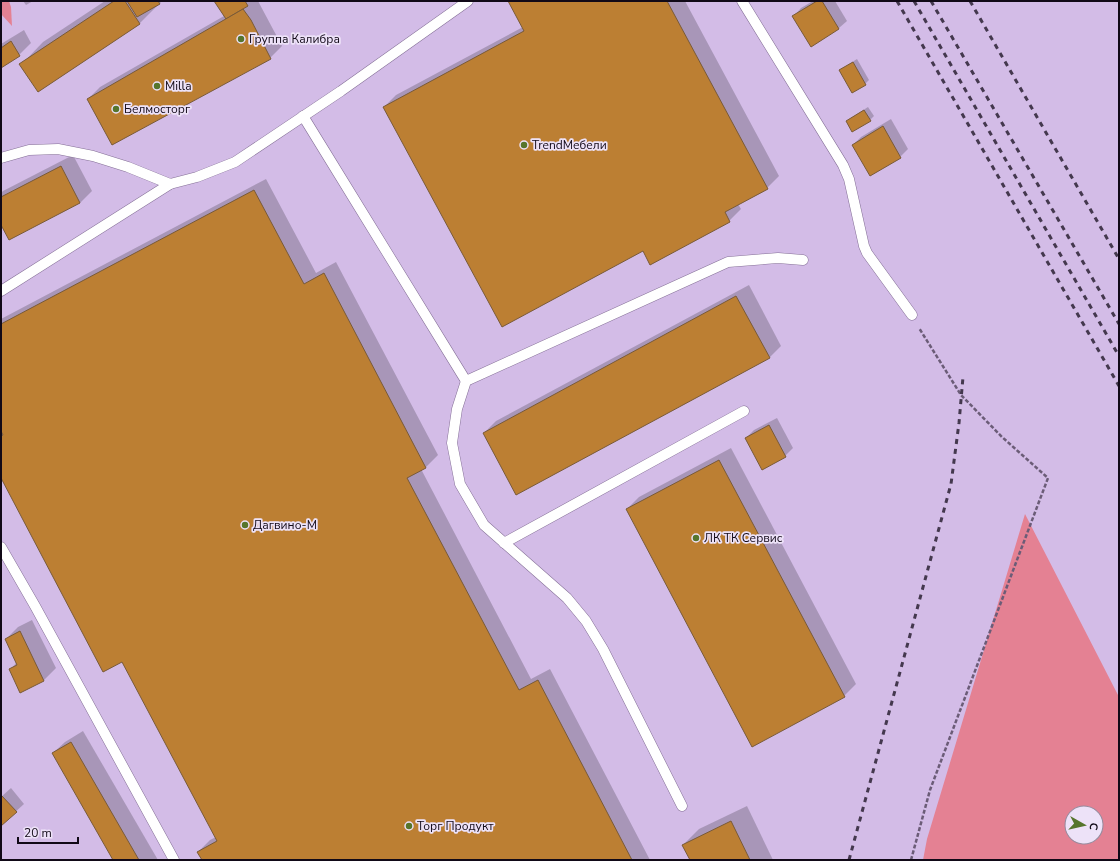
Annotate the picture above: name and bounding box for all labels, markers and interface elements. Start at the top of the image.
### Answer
place label: Группа Калибра [249,31,340,47]
marker: Группа Калибра [236,34,246,44]
place label: Milla [165,78,192,94]
marker: Milla [152,81,162,91]
place label: Белмосторг [124,101,191,117]
marker: Белмосторг [111,104,121,114]
place label: TrendМебели [532,137,607,153]
marker: TrendМебели [519,140,529,150]
place label: Дагвино-М [253,517,317,533]
marker: Дагвино-М [240,520,250,530]
place label: ЛК ТК Сервис [704,530,783,546]
marker: ЛК ТК Сервис [691,533,701,543]
north arrow [1064,805,1104,845]
place label: Торг Продукт [417,818,494,834]
scale bar [18,819,78,845]
marker: Торг Продукт [404,821,414,831]
text: С [1085,822,1101,832]
text: 20 m [24,825,52,841]

